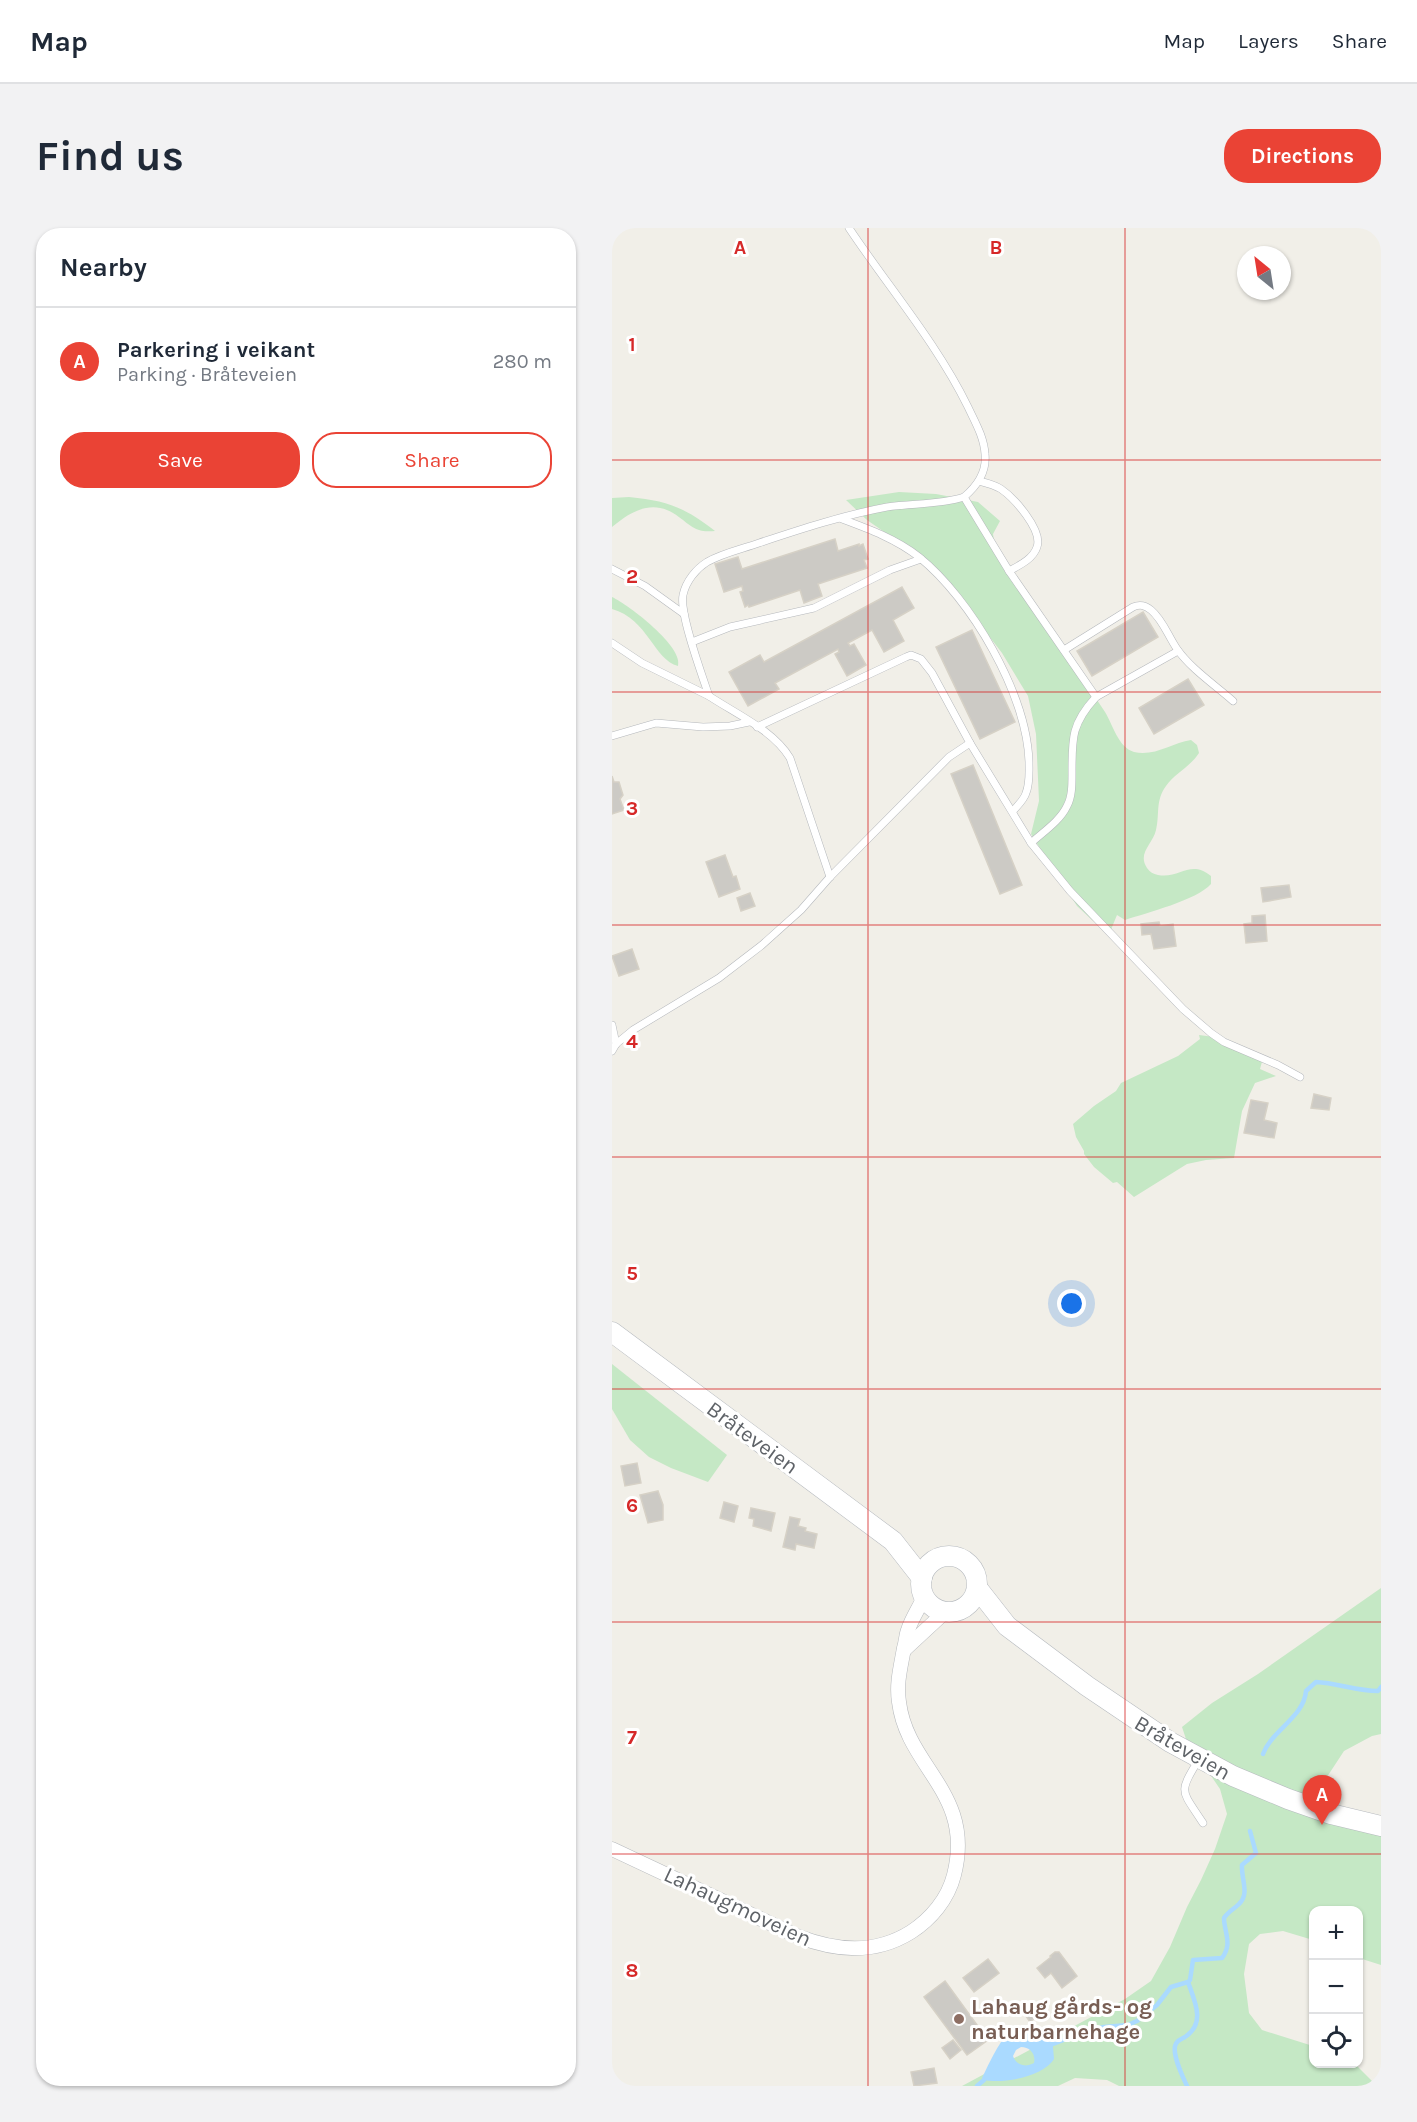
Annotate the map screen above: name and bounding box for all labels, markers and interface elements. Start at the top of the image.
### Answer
text: Map [30,25,88,58]
text: Map [1163,29,1205,53]
text: Layers [1238,29,1299,53]
text: Share [1332,29,1387,53]
button: Directions [1224,129,1381,183]
text: Find us [36,131,184,181]
text: A [734,236,747,259]
text: B [990,236,1002,259]
north arrow [1237,246,1291,300]
text: Nearby [60,252,147,283]
text: 1 [628,333,636,356]
text: Parkering i veikant [117,337,315,363]
text: A [73,350,86,373]
text: 280 m [493,350,552,373]
text: Parking · Bråteveien [117,363,297,386]
button: Save [60,432,300,488]
button: Share [312,432,552,488]
text: 2 [626,565,638,588]
text: 3 [626,797,638,820]
text: 4 [626,1030,638,1053]
text: 5 [626,1262,638,1285]
your location [1057,1289,1086,1318]
street label: Bråteveien [702,1396,803,1480]
text: 6 [626,1494,638,1517]
street label: Bråteveien [1130,1710,1235,1786]
text: 7 [627,1726,637,1749]
pin: A [1302,1776,1342,1825]
street label: Lahaugmoveien [660,1861,815,1952]
map controls [1309,1906,1363,2068]
button: + [1309,1906,1363,1960]
text: 8 [626,1959,638,1982]
button: − [1309,1960,1363,2014]
place label: Lahaug gårds- og naturbarnehage [971,1994,1152,2045]
marker: Lahaug gårds- og naturbarnehage [952,2012,966,2026]
button: locate [1309,2014,1363,2068]

